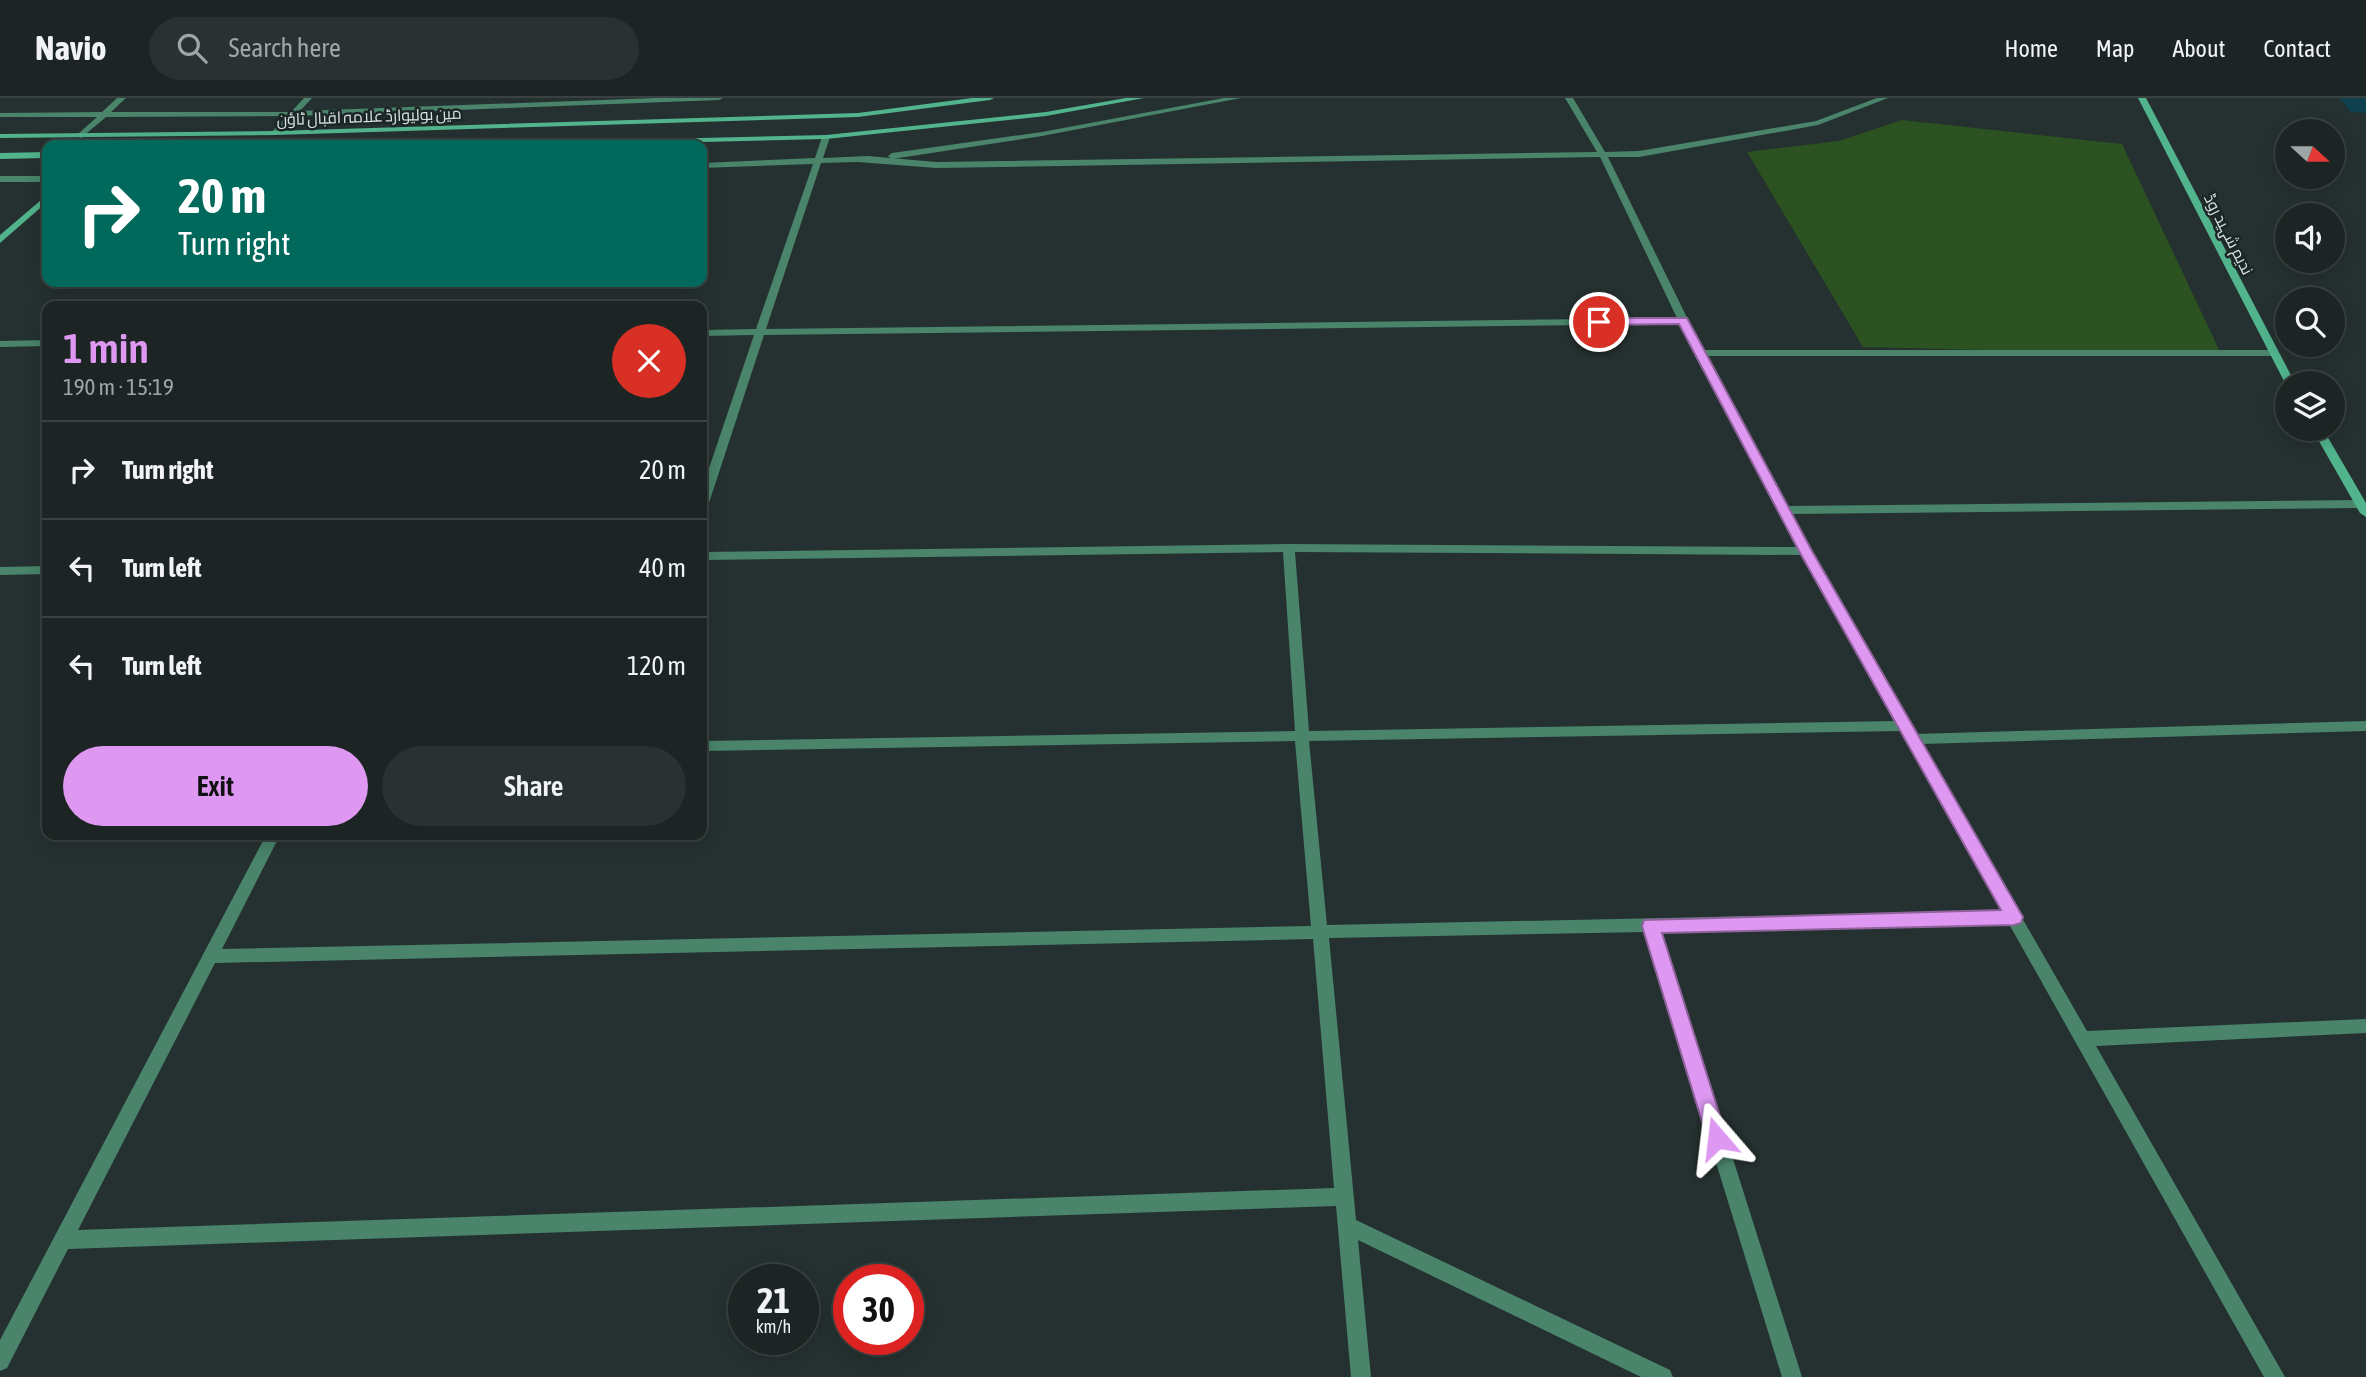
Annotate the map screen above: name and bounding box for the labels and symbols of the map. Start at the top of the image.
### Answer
street label: مین بولیوارڈ علامہ اقبال ٹاؤن [276,104,462,130]
north arrow [2275,119,2345,189]
street label: ندیم شہید روڈ [2198,191,2257,279]
pin [1569,292,1629,352]
position arrow [1680,1101,1754,1175]
speed limit sign: 30 [833,1264,924,1355]

